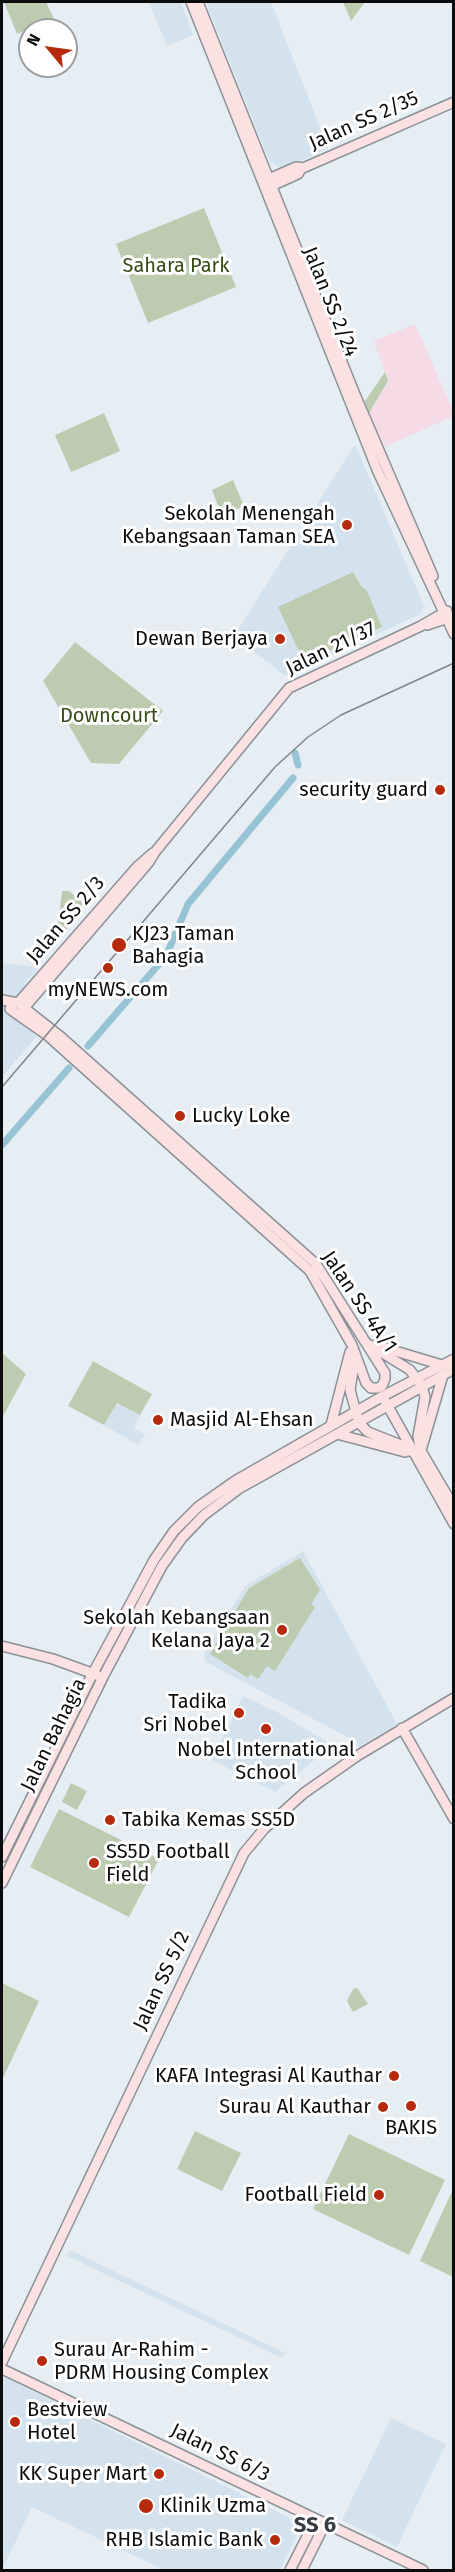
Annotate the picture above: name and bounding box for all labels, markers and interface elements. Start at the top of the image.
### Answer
north arrow [18,18,78,78]
text: N [23,31,44,49]
street label: Jalan SS 2/35 [306,86,422,156]
street label: Jalan SS 2/24 [297,243,363,361]
park label: Sahara Park [123,254,229,278]
place label: Sekolah Menengah Kebangsaan Taman SEA [122,502,335,549]
marker: Sekolah Menengah Kebangsaan Taman SEA [340,518,354,532]
street label: Jalan 21/37 [282,617,380,681]
place label: Dewan Berjaya [135,627,268,651]
marker: Dewan Berjaya [273,632,287,646]
park label: Downcourt [60,704,158,728]
place label: security guard [299,778,428,802]
marker: security guard [433,783,447,797]
street label: Jalan SS 2/3 [22,872,110,968]
place label: KJ23 Taman Bahagia [132,922,235,969]
marker: KJ23 Taman Bahagia [110,936,128,954]
marker: myNEWS.com [101,961,115,975]
place label: myNEWS.com [48,978,168,1002]
place label: Lucky Loke [192,1104,290,1128]
marker: Lucky Loke [173,1109,187,1123]
street label: Jalan SS 4A/1 [316,1247,402,1357]
place label: Masjid Al-Ehsan [170,1408,313,1432]
marker: Masjid Al-Ehsan [151,1413,165,1427]
place label: Sekolah Kebangsaan Kelana Jaya 2 [83,1606,270,1653]
marker: Sekolah Kebangsaan Kelana Jaya 2 [275,1623,289,1637]
street label: Jalan Bahagia [16,1675,92,1795]
place label: Tadika Sri Nobel [143,1690,227,1737]
marker: Tadika Sri Nobel [232,1706,246,1720]
marker: Nobel International School [259,1722,273,1736]
place label: Nobel International School [177,1738,355,1785]
place label: Tabika Kemas SS5D [122,1808,295,1832]
marker: Tabika Kemas SS5D [103,1813,117,1827]
place label: SS5D Football Field [106,1840,230,1887]
marker: SS5D Football Field [87,1856,101,1870]
street label: Jalan SS 5/2 [129,1928,195,2034]
place label: KAFA Integrasi Al Kauthar [155,2064,382,2088]
marker: KAFA Integrasi Al Kauthar [387,2069,401,2083]
place label: Surau Al Kauthar [219,2095,371,2119]
marker: BAKIS [404,2099,418,2113]
marker: Surau Al Kauthar [376,2100,390,2114]
place label: BAKIS [385,2116,437,2140]
place label: Football Field [245,2183,367,2207]
marker: Football Field [372,2188,386,2202]
place label: Surau Ar-Rahim - PDRM Housing Complex [54,2338,268,2385]
marker: Surau Ar-Rahim - PDRM Housing Complex [35,2354,49,2368]
place label: Bestview Hotel [27,2398,107,2445]
marker: Bestview Hotel [8,2415,22,2429]
street label: Jalan SS 6/3 [167,2419,273,2487]
place label: KK Super Mart [18,2462,147,2486]
marker: KK Super Mart [152,2467,166,2481]
place label: Klinik Uzma [160,2494,266,2518]
marker: Klinik Uzma [137,2497,155,2515]
district label: SS 6 [294,2513,336,2539]
place label: RHB Islamic Bank [105,2528,263,2552]
marker: RHB Islamic Bank [268,2533,282,2547]

